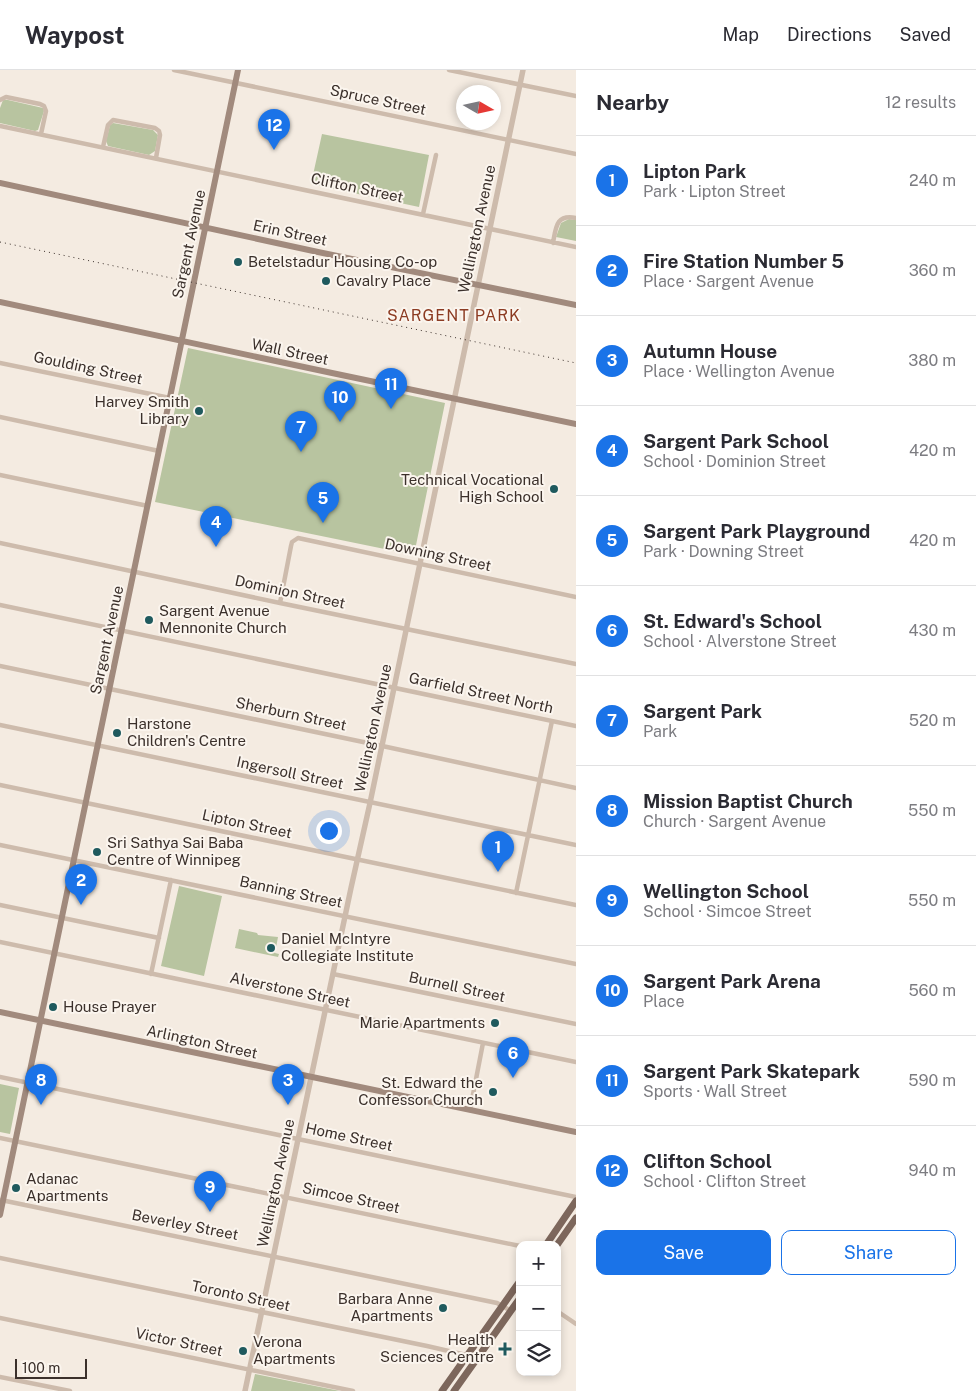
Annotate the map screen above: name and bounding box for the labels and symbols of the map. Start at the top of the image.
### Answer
street label: Spruce Street [329,81,428,118]
north arrow [456,85,501,130]
pin: 12 [258,109,290,150]
street label: Wellington Avenue [455,163,498,295]
street label: Clifton Street [309,169,405,206]
street label: Sargent Avenue [169,188,208,300]
street label: Erin Street [252,216,329,249]
place label: Betelstadur Housing Co-op [248,253,437,270]
marker: Betelstadur Housing Co-op [232,256,244,268]
place label: Cavalry Place [336,272,431,289]
marker: Cavalry Place [320,275,332,287]
district label: SARGENT PARK [387,306,521,325]
street label: Wall Street [250,335,330,368]
street label: Goulding Street [32,348,144,387]
pin: 11 [375,368,407,409]
pin: 10 [324,381,356,422]
place label: Harvey Smith Library [95,393,189,427]
marker: Harvey Smith Library [193,405,205,417]
pin: 7 [285,411,317,452]
place label: Technical Vocational High School [401,471,544,505]
pin: 5 [307,482,339,523]
marker: Technical Vocational High School [548,483,560,495]
pin: 4 [200,506,232,547]
street label: Downing Street [383,535,493,574]
street label: Dominion Street [233,571,347,612]
street label: Sargent Avenue [87,584,126,696]
place label: Sargent Avenue Mennonite Church [159,602,287,636]
marker: Sargent Avenue Mennonite Church [143,614,155,626]
street label: Wellington Avenue [351,662,394,794]
street label: Garfield Street North [407,669,555,716]
street label: Sherburn Street [234,693,348,734]
place label: Harstone Children's Centre [127,715,246,749]
marker: Harstone Children's Centre [111,727,123,739]
street label: Ingersoll Street [235,753,345,792]
street label: Lipton Street [201,806,294,841]
your location [316,818,342,844]
pin: 1 [482,831,514,872]
place label: Sri Sathya Sai Baba Centre of Winnipeg [107,834,243,868]
marker: Sri Sathya Sai Baba Centre of Winnipeg [91,846,103,858]
pin: 2 [65,864,97,905]
street label: Banning Street [238,872,344,911]
place label: Daniel McIntyre Collegiate Institute [281,930,414,964]
marker: Daniel McIntyre Collegiate Institute [265,942,277,954]
street label: Alverstone Street [228,968,352,1011]
street label: Burnell Street [407,968,507,1005]
place label: House Prayer [63,998,157,1015]
marker: House Prayer [47,1001,59,1013]
place label: Marie Apartments [359,1014,485,1031]
marker: Marie Apartments [489,1017,501,1029]
street label: Arlington Street [145,1021,259,1062]
pin: 6 [497,1037,529,1078]
pin: 8 [25,1064,57,1105]
pin: 3 [272,1064,304,1105]
place label: St. Edward the Confessor Church [358,1074,483,1108]
marker: St. Edward the Confessor Church [487,1086,499,1098]
street label: Wellington Avenue [254,1117,297,1249]
street label: Home Street [304,1119,394,1154]
place label: Adanac Apartments [26,1170,108,1204]
pin: 9 [194,1171,226,1212]
street label: Simcoe Street [301,1179,402,1216]
marker: Adanac Apartments [10,1182,22,1194]
street label: Beverley Street [130,1206,240,1243]
street label: Toronto Street [190,1277,292,1314]
place label: Barbara Anne Apartments [338,1290,433,1324]
marker: Barbara Anne Apartments [437,1302,449,1314]
street label: Victor Street [134,1324,225,1359]
place label: Health Sciences Centre [380,1331,494,1365]
place label: Verona Apartments [253,1333,335,1367]
marker: Health Sciences Centre [498,1342,512,1356]
marker: Verona Apartments [237,1345,249,1357]
scale bar [15,1356,88,1379]

